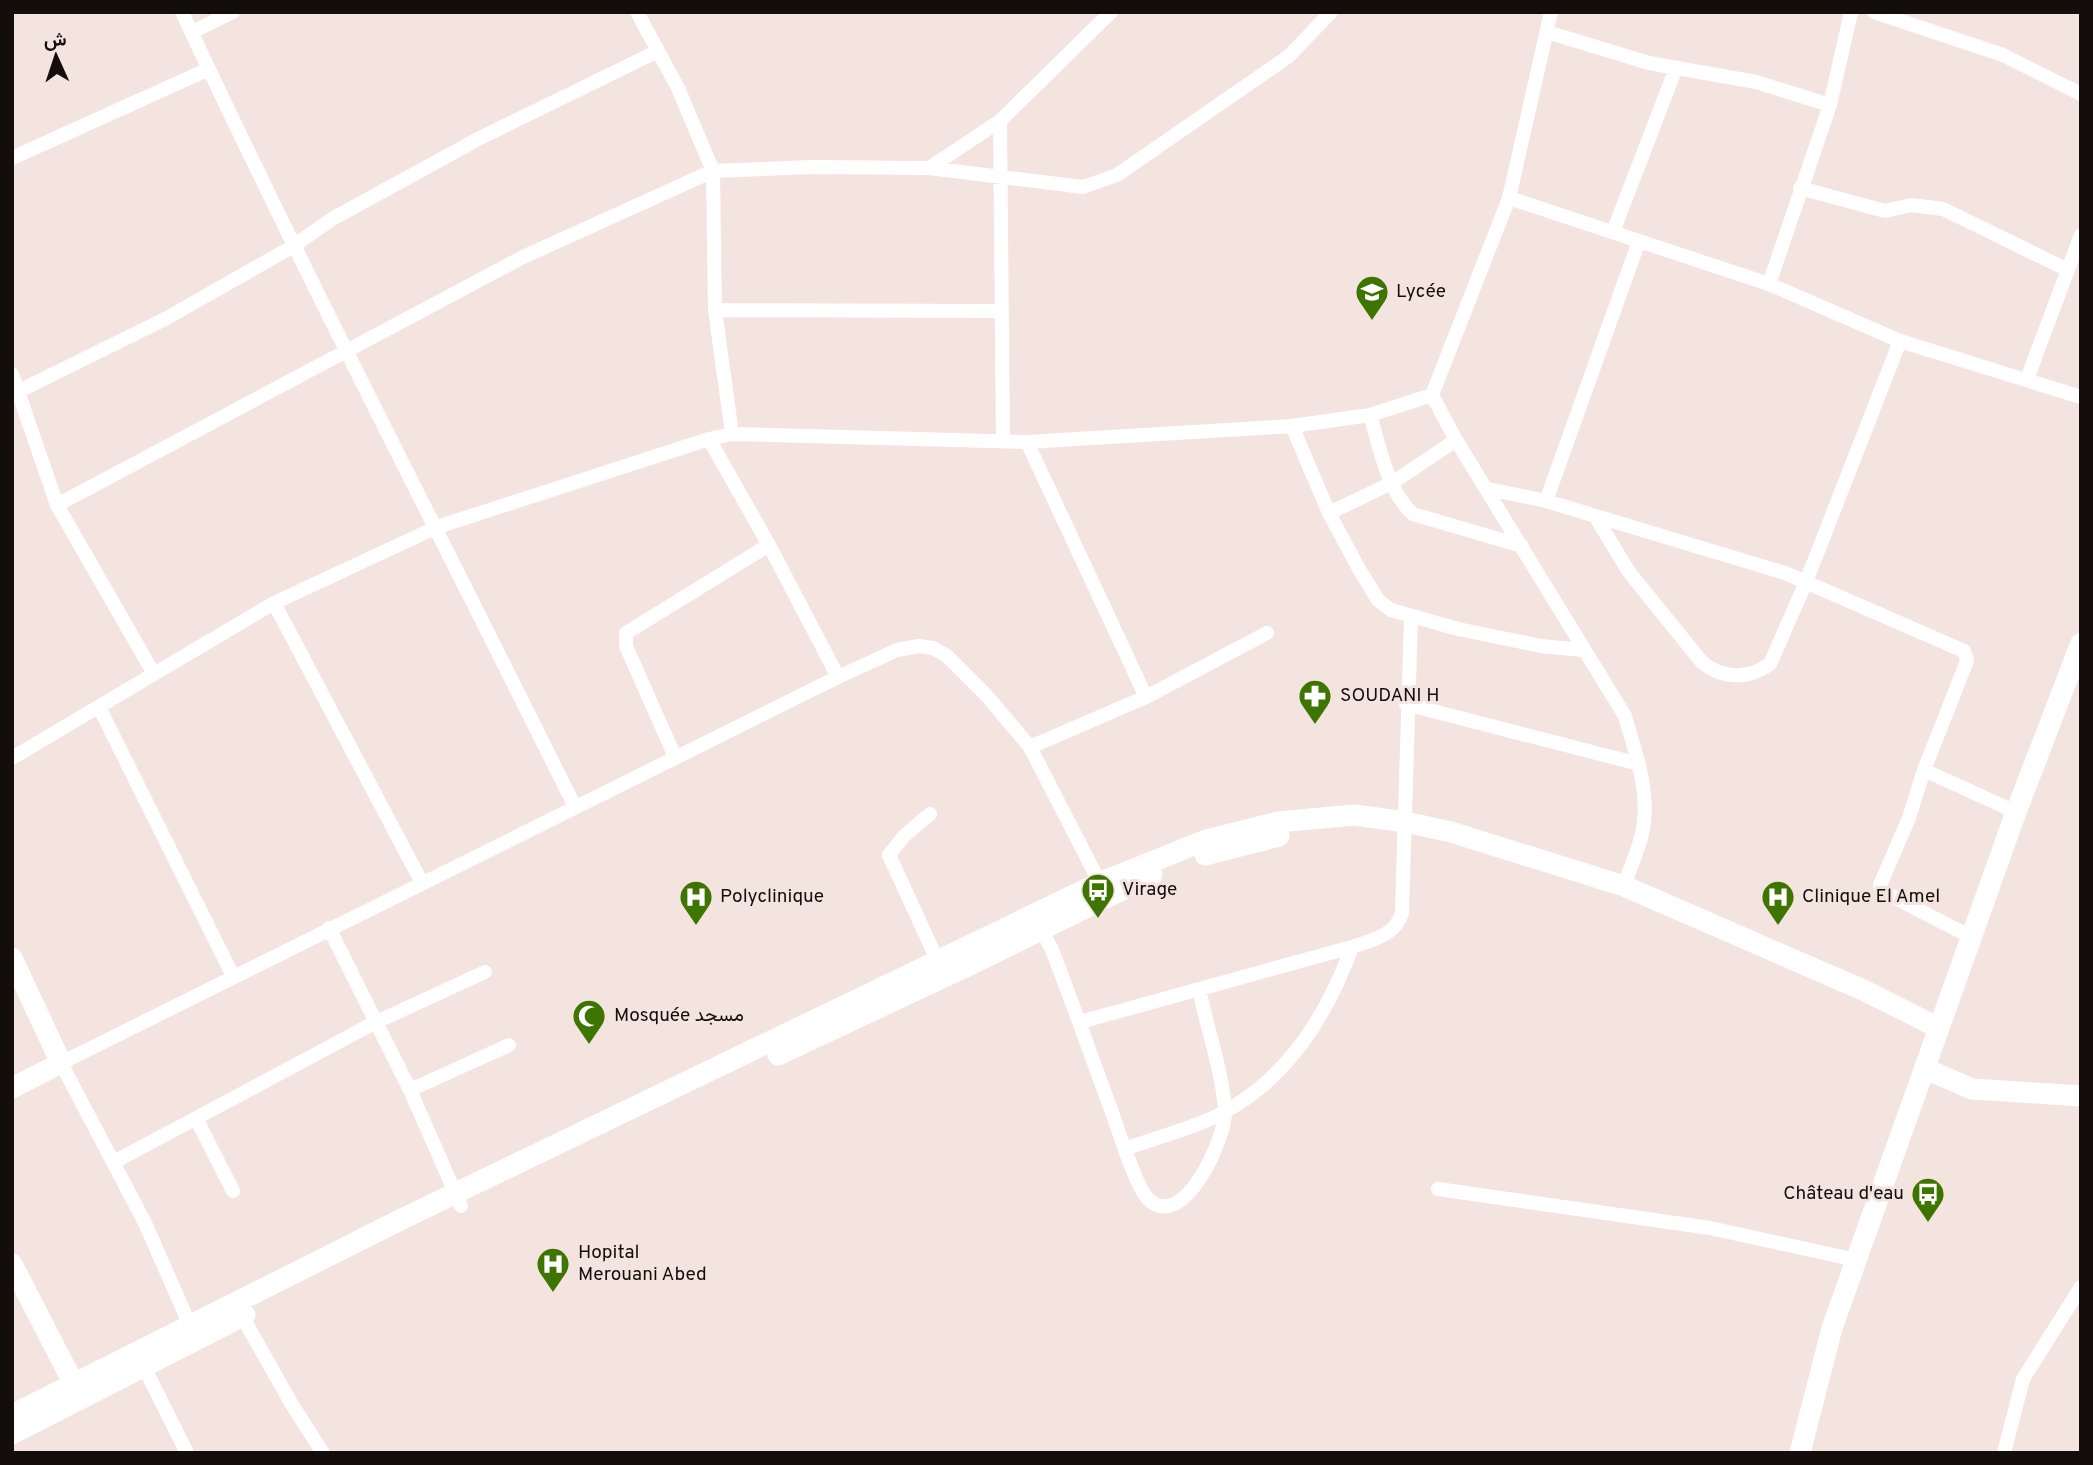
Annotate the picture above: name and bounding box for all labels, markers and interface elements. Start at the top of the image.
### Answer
north arrow [21,21,91,91]
text: ش [43,28,67,54]
school or university icon: Lycée [1353,273,1391,322]
place label: Lycée [1396,280,1446,304]
pharmacy icon: SOUDANI H [1296,677,1334,726]
place label: SOUDANI H [1340,684,1439,708]
bus stop icon: Virage [1079,871,1117,920]
hospital icon: Polyclinique [677,878,715,927]
place label: Virage [1122,878,1177,902]
hospital icon: Clinique El Amel [1759,878,1797,927]
place label: Polyclinique [720,885,824,909]
place label: Clinique El Amel [1802,885,1940,909]
mosque icon: Mosquée مسجد [570,997,608,1046]
place label: Mosquée مسجد [614,1004,744,1028]
bus stop icon: Château d'eau [1909,1175,1947,1224]
place label: Château d'eau [1783,1182,1904,1206]
place label: Hopital Merouani Abed [578,1241,707,1287]
hospital icon: Hopital Merouani Abed [534,1245,572,1294]

